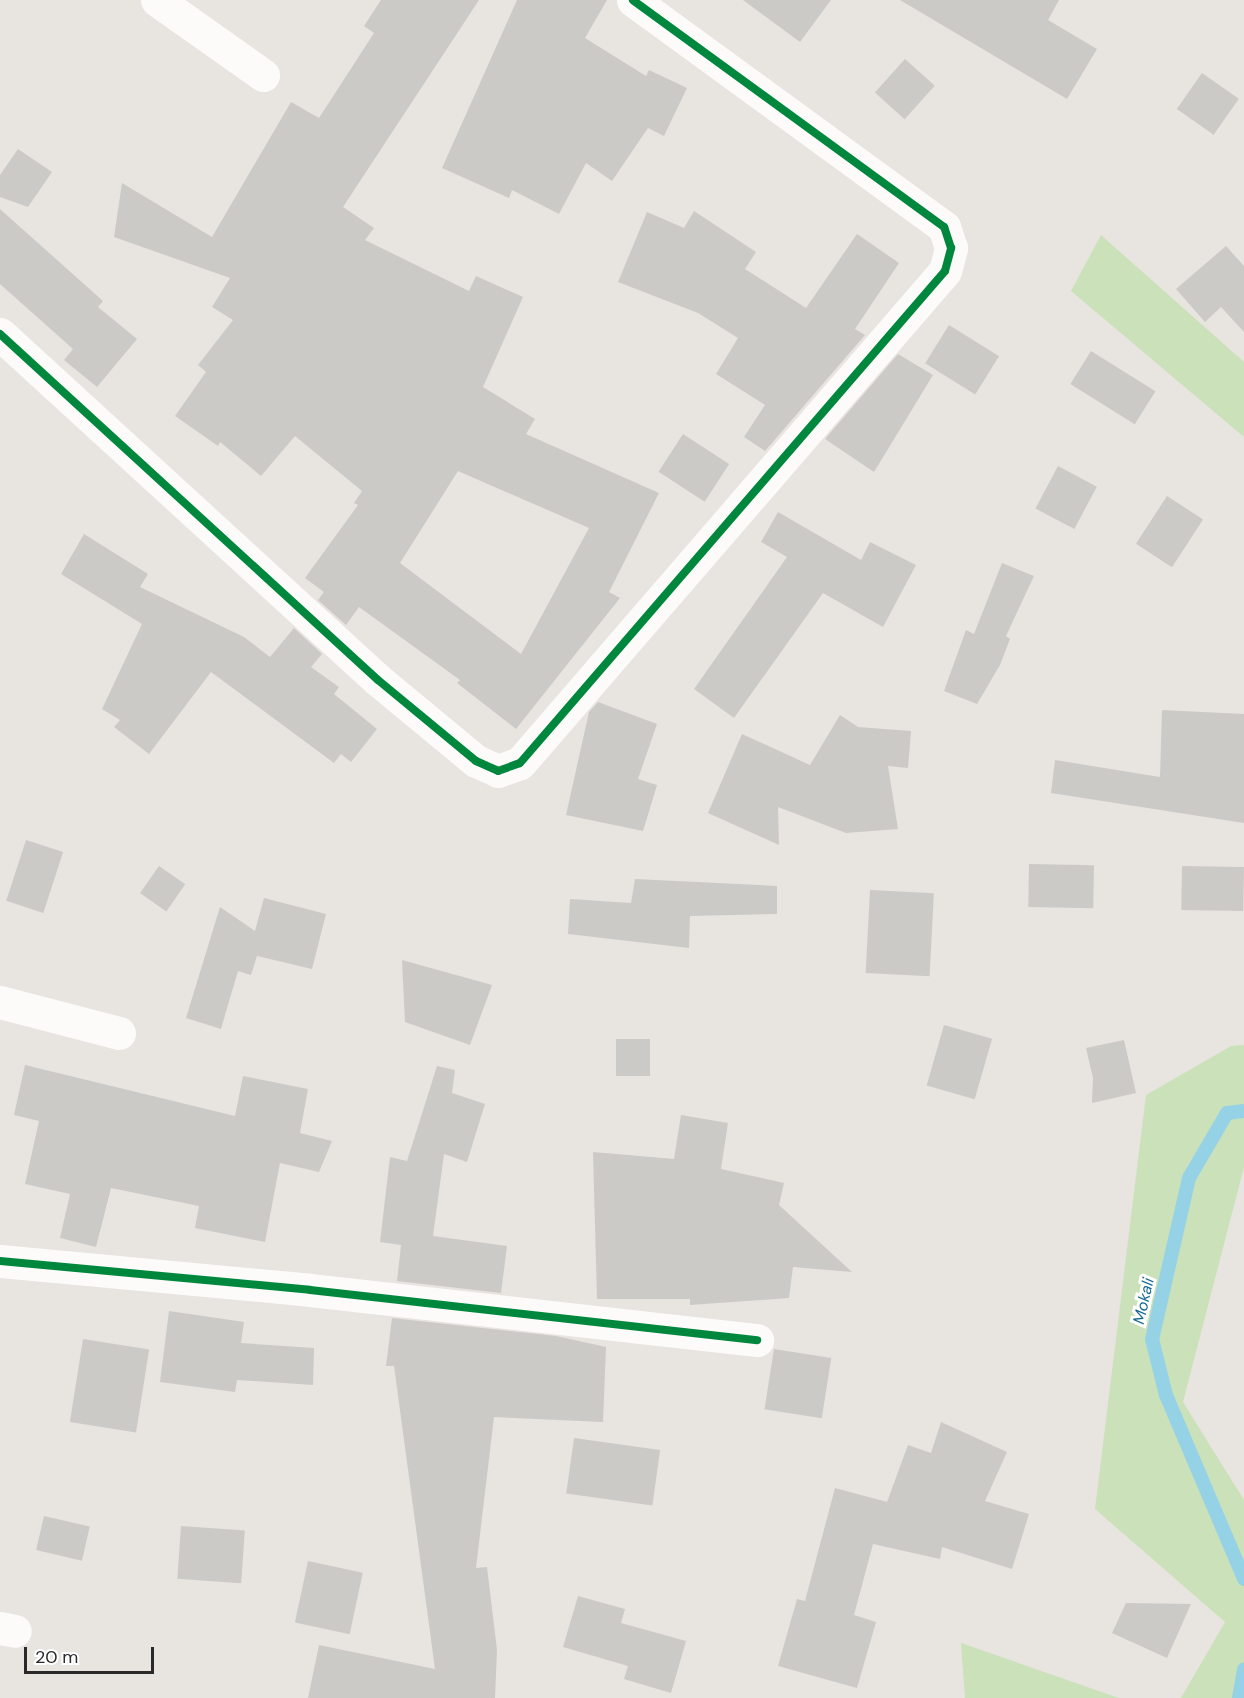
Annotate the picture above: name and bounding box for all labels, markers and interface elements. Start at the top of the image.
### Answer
water label: Mokali [1129,1276,1159,1326]
scale bar [27,1635,158,1673]
text: 20 m [35,1645,78,1669]

